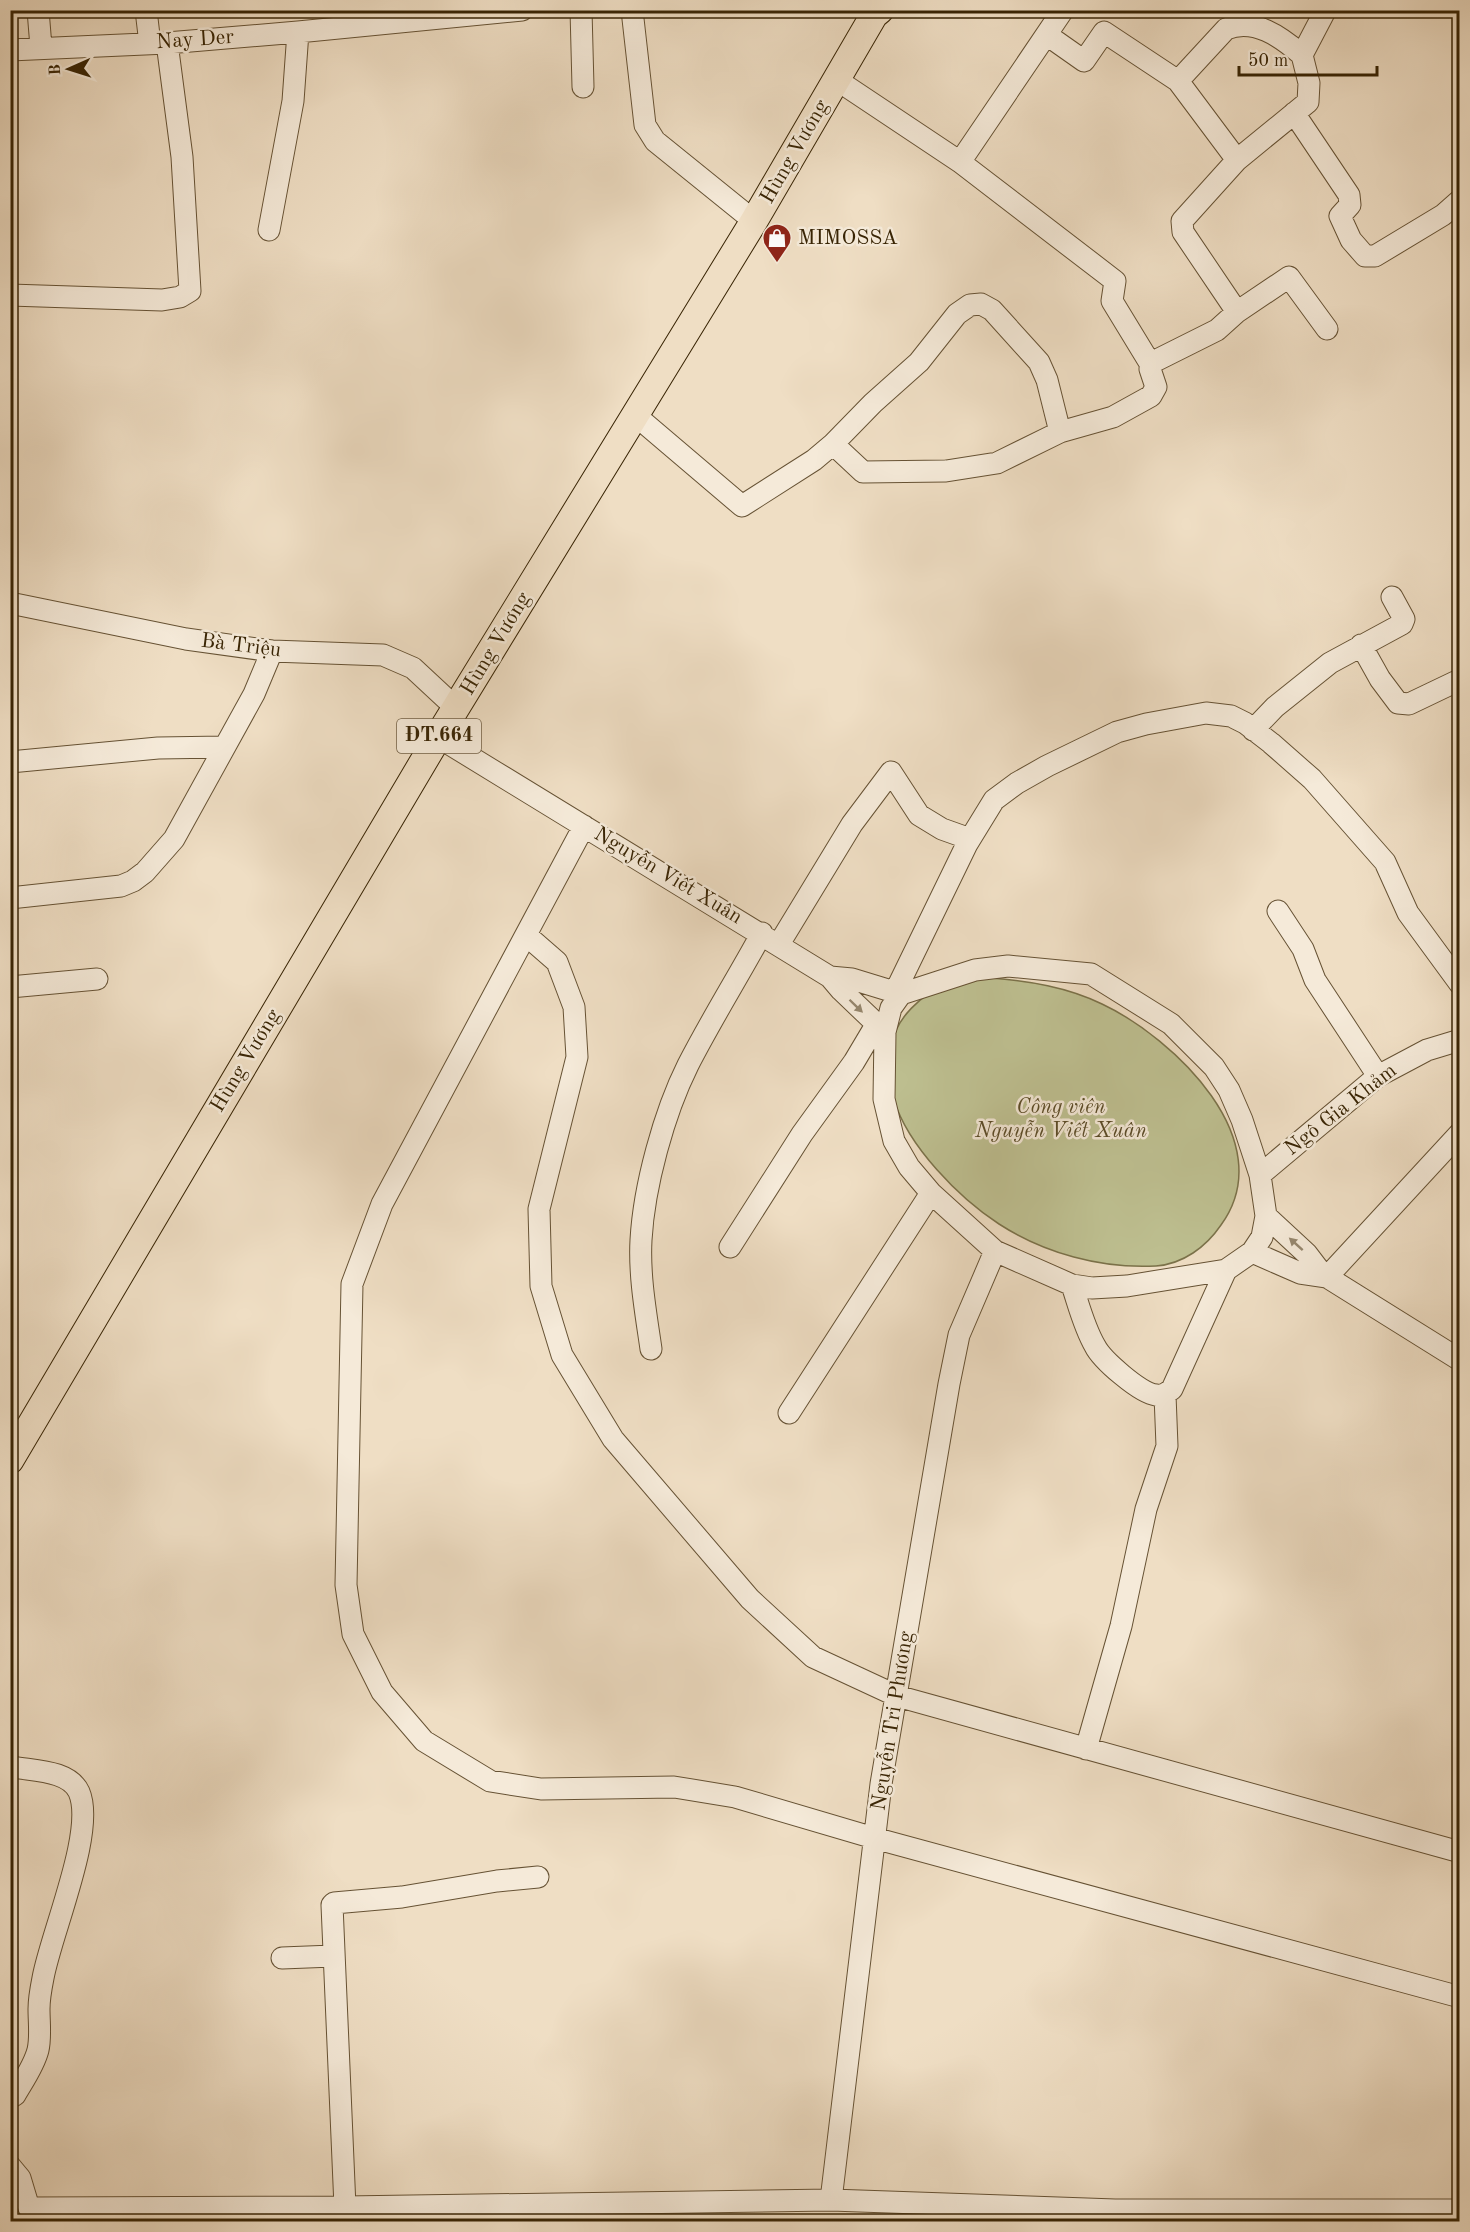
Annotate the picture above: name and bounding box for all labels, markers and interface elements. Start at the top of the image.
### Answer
street label: Nay Der [155,27,235,53]
north arrow [39,39,99,99]
scale bar [1239,39,1377,77]
text: 50 m [1248,52,1288,70]
text: B [48,64,64,76]
street label: Hùng Vương [757,96,833,207]
shop icon: MIMOSSA [761,222,793,264]
place label: MIMOSSA [798,228,898,249]
street label: Hùng Vương [457,588,535,699]
street label: Bà Triệu [200,631,282,661]
road number: ĐT.664 [397,719,481,753]
street label: Nguyễn Viết Xuân [590,822,747,929]
one-way arrow [849,998,863,1012]
street label: Hùng Vương [207,1005,285,1116]
street label: Ngô Gia Khảm [1281,1060,1401,1160]
park label: Công viên Nguyễn Viết Xuân [974,1097,1147,1142]
one-way arrow [1289,1237,1304,1251]
street label: Nguyễn Tri Phương [866,1629,918,1812]

